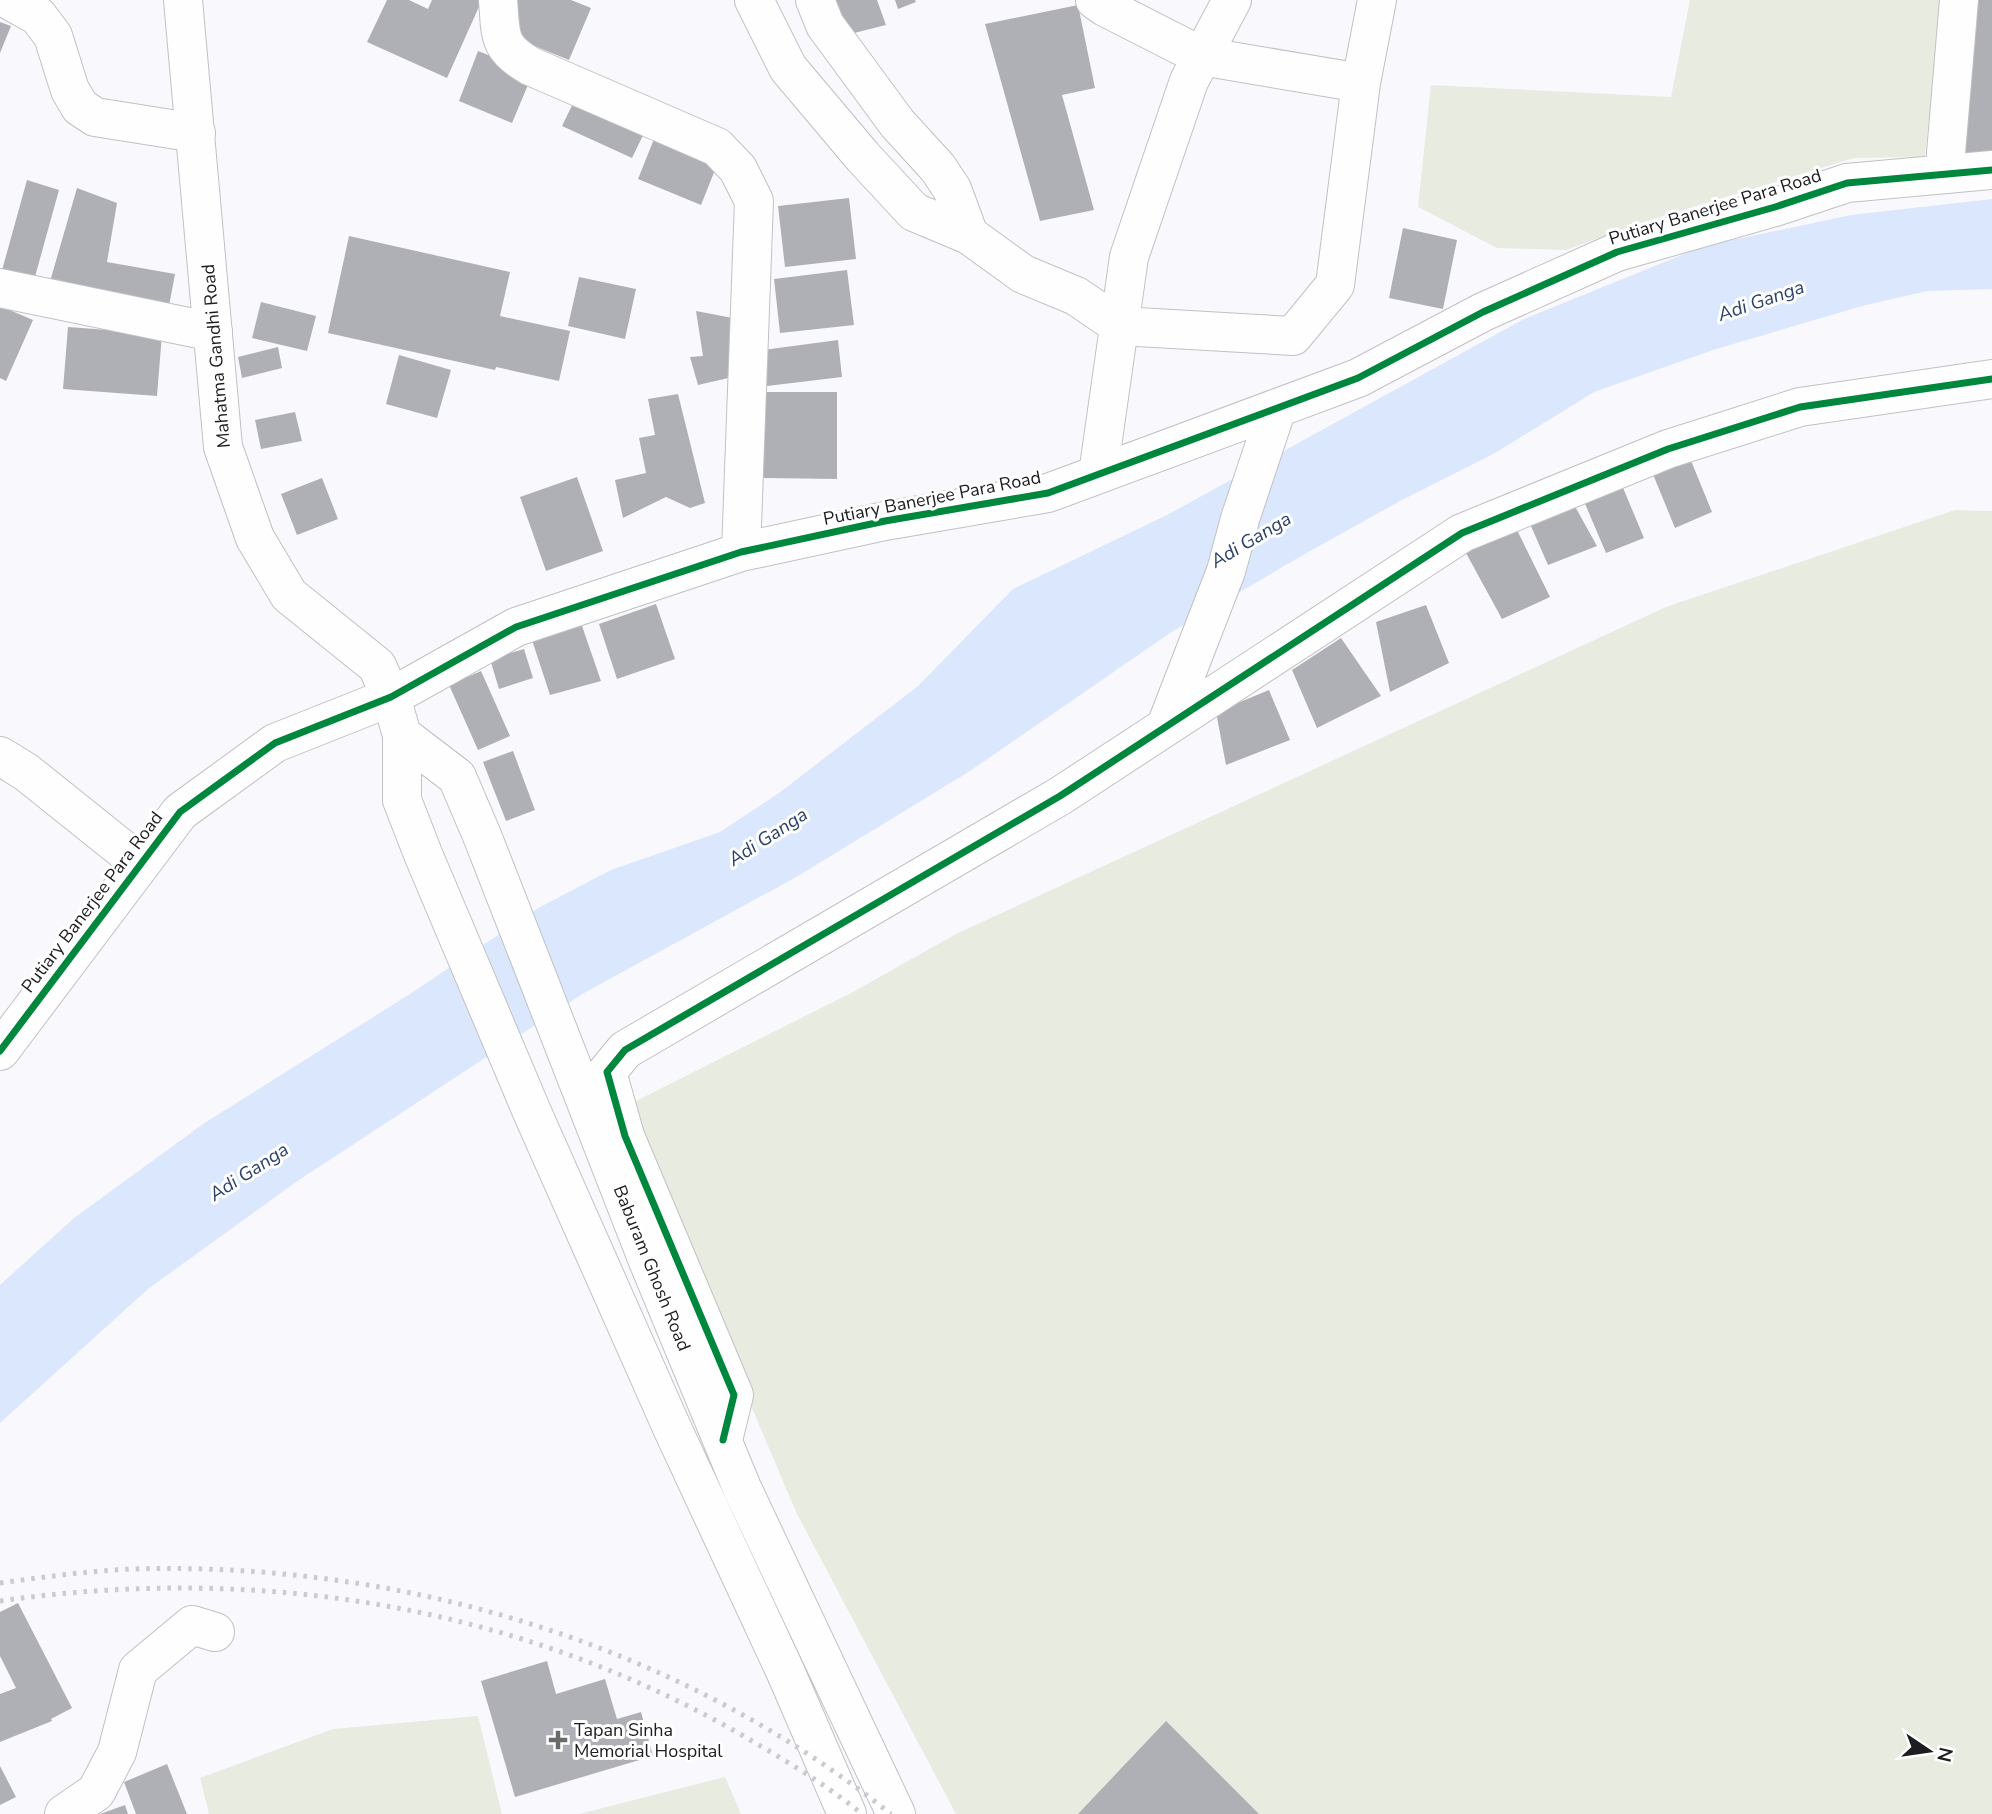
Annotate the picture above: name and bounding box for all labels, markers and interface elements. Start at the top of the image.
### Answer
street label: Putiary Banerjee Para Road [1606,163,1824,251]
street label: Mahatma Gandhi Road [196,263,236,449]
water label: Adi Ganga [1713,274,1808,328]
street label: Putiary Banerjee Para Road [821,465,1043,531]
water label: Adi Ganga [1205,506,1296,575]
water label: Adi Ganga [722,802,813,873]
street label: Putiary Banerjee Para Road [16,806,168,998]
water label: Adi Ganga [203,1137,294,1208]
street label: Baburam Ghosh Road [608,1181,696,1355]
north arrow [1894,1716,1964,1786]
place label: Tapan Sinha Memorial Hospital [574,1718,723,1763]
marker: Tapan Sinha Memorial Hospital [548,1730,568,1750]
text: N [1930,1745,1959,1764]

